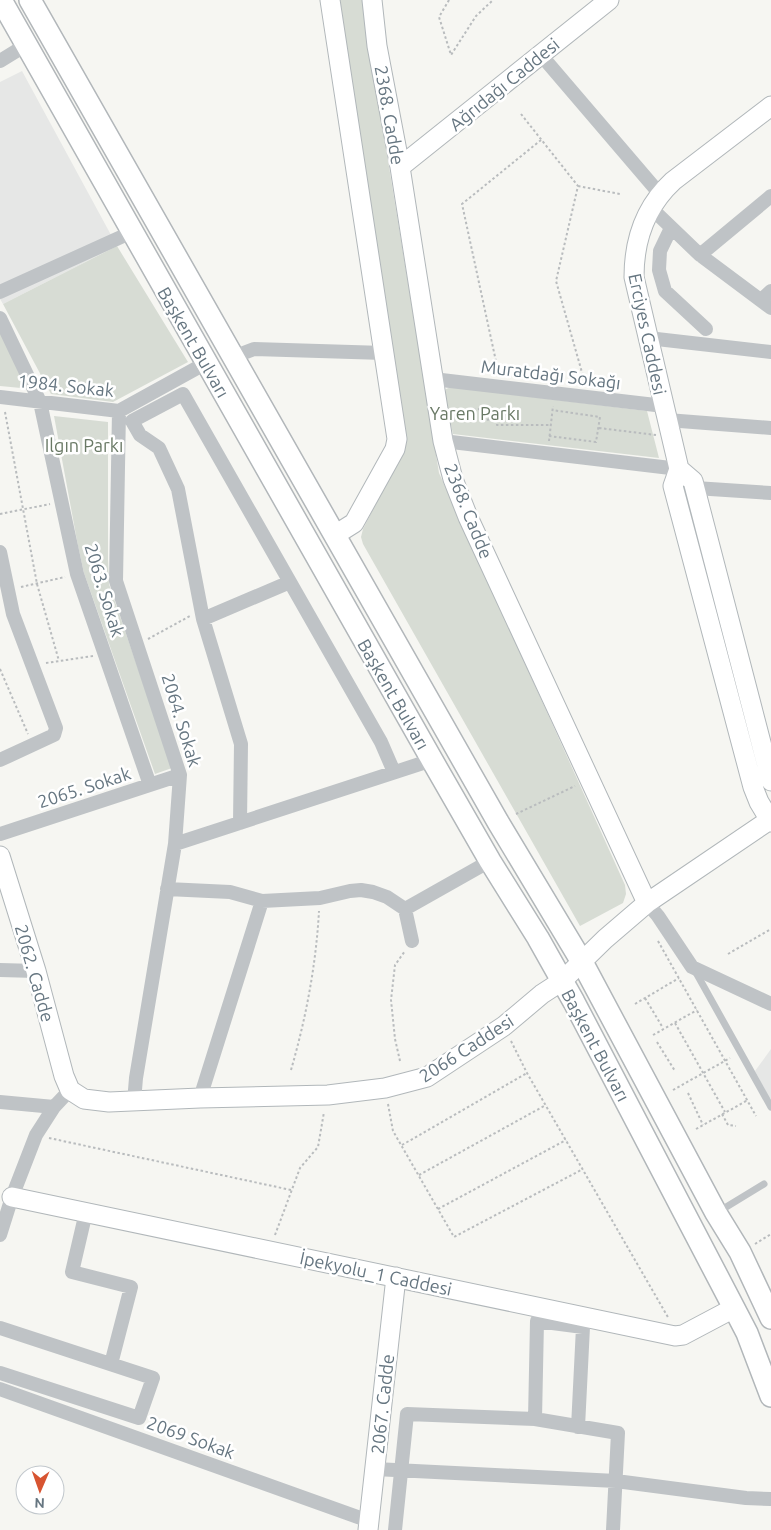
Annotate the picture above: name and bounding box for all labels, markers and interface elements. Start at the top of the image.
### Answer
street label: Ağrıdağı Caddesi [445,34,563,134]
street label: 2368. Cadde [371,64,409,166]
street label: Erciyes Caddesi [625,271,671,397]
street label: Başkent Bulvarı [154,283,234,401]
street label: Muratdağı Sokağı [480,356,622,392]
street label: 1984. Sokak [17,370,115,400]
park label: Yaren Parkı [430,403,520,423]
park label: Ilgın Parkı [45,435,123,455]
street label: 2368. Cadde [441,461,497,561]
street label: 2063. Sokak [81,541,129,639]
street label: Başkent Bulvarı [354,635,434,753]
street label: 2064. Sokak [158,671,206,769]
street label: 2065. Sokak [35,763,133,811]
street label: 2062. Cadde [12,922,58,1024]
street label: Başkent Bulvarı [558,985,634,1105]
street label: 2066 Caddesi [415,1010,517,1086]
street label: İpekyolu_1 Caddesi [298,1247,454,1300]
street label: 2067. Cadde [367,1353,397,1455]
street label: 2069 Sokak [144,1412,238,1462]
north arrow [15,1465,65,1515]
text: N [34,1495,45,1511]

